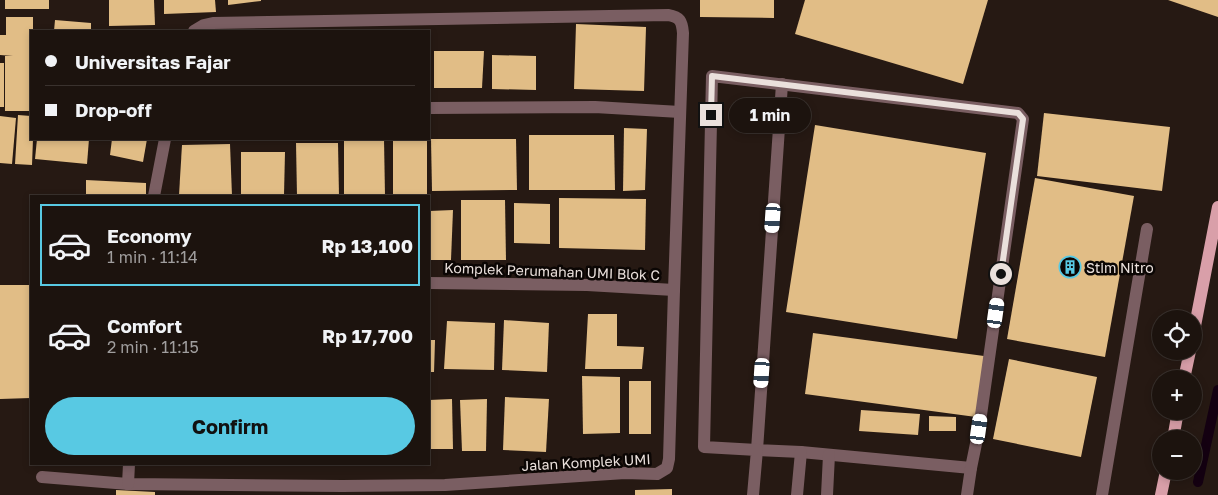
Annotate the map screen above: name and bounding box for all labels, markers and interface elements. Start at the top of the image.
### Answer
text: Universitas Fajar [75,50,231,73]
text: Drop-off [75,98,152,121]
callout: 1 min [728,98,811,132]
route end [700,104,722,126]
text: 1 min [750,105,790,125]
car [764,203,781,233]
icon: car [47,223,92,268]
text: Economy [107,224,192,247]
text: Rp 13,100 [321,234,413,257]
text: 1 min · 11:14 [107,247,198,267]
building icon: Stim Nitro [1058,255,1082,279]
street label: Komplek Perumahan UMI Blok C [444,259,660,283]
place label: Stim Nitro [1086,259,1154,276]
route start [990,263,1012,285]
car [986,297,1005,329]
map controls [1152,310,1202,480]
button: locate [1152,310,1202,360]
icon: car [47,313,92,358]
text: Comfort [107,314,182,337]
text: Rp 17,700 [322,324,413,347]
text: 2 min · 11:15 [107,337,199,357]
car [753,358,770,388]
button: + [1152,370,1202,420]
button: Confirm [45,397,415,455]
car [969,413,988,445]
button: − [1152,430,1202,480]
street label: Jalan Komplek UMI [521,450,651,474]

